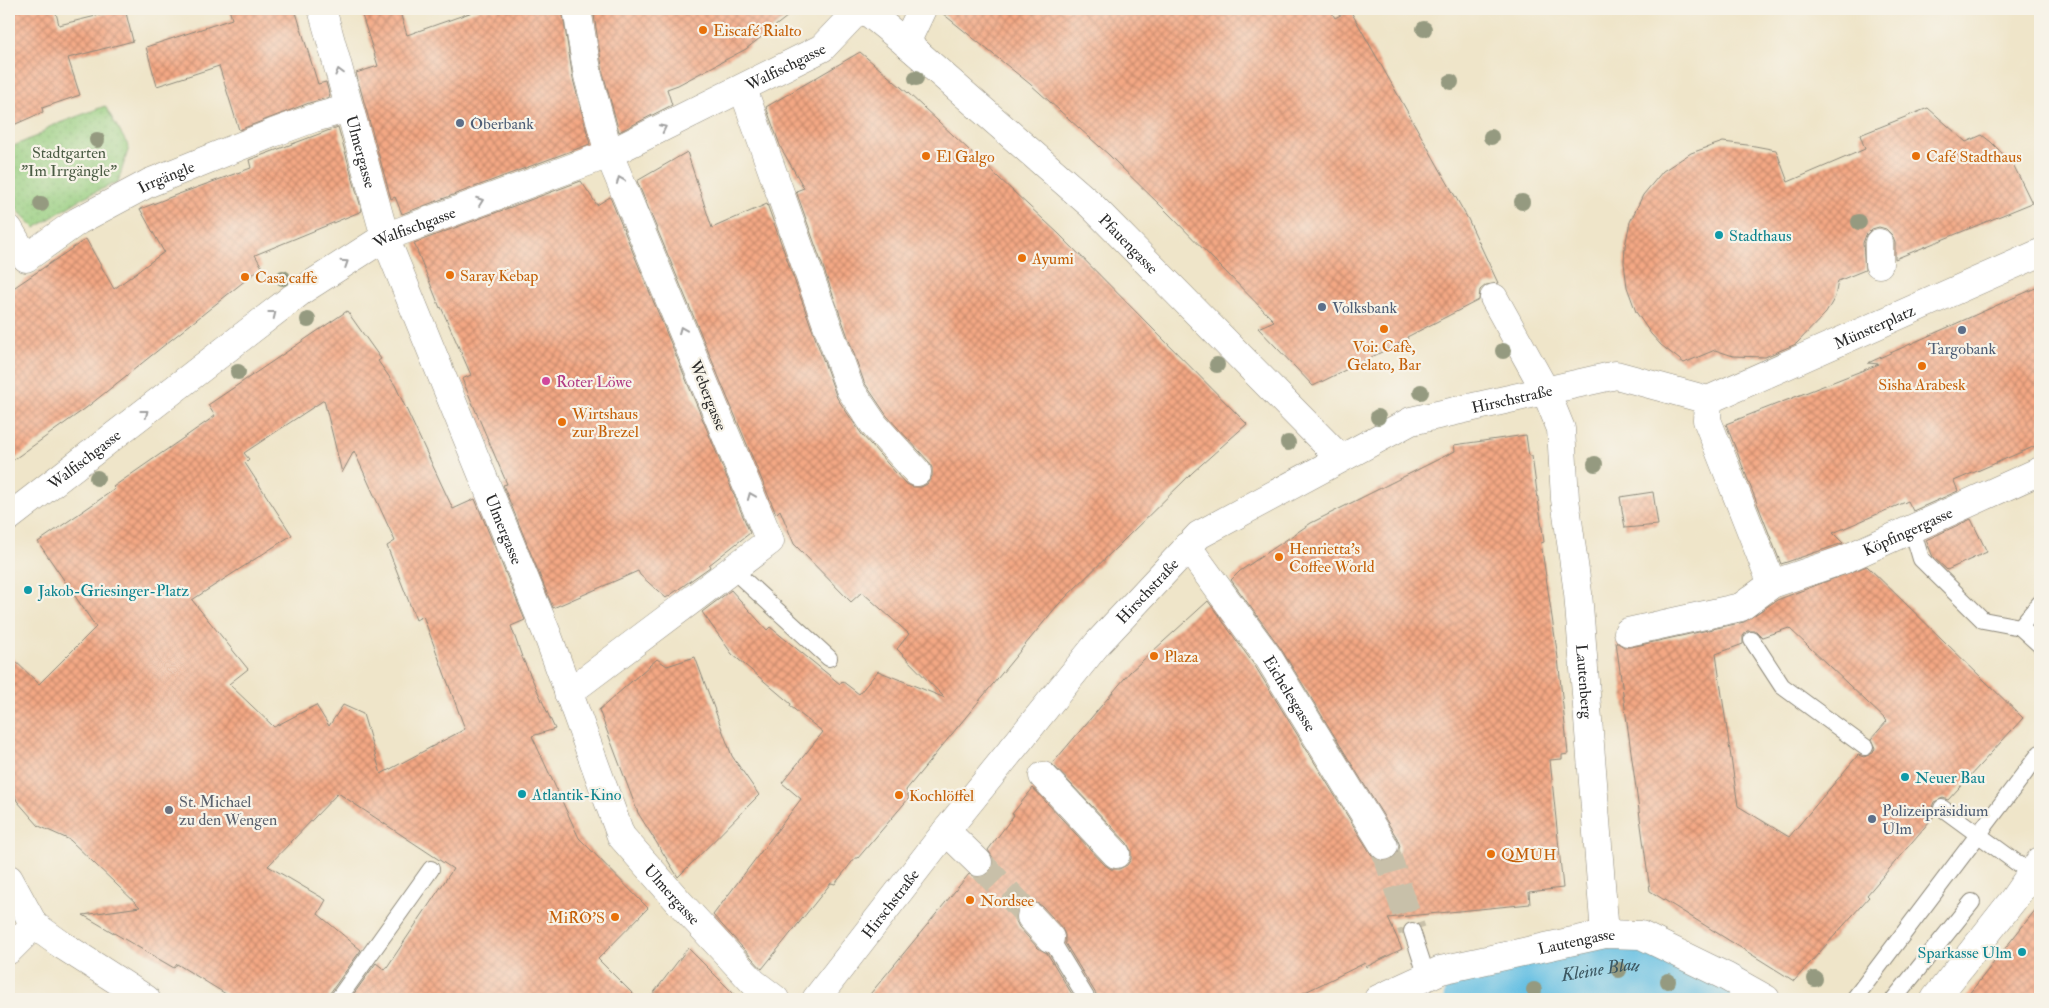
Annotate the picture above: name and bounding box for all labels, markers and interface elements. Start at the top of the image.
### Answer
place label: Eiscafé Rialto [713,21,802,41]
marker: Eiscafé Rialto [697,24,709,36]
street label: Walfischgasse [742,39,829,96]
one-way arrow [334,67,345,76]
street label: Ulmergasse [341,113,380,191]
place label: Oberbank [470,114,534,134]
marker: Oberbank [454,117,466,129]
one-way arrow [658,123,667,134]
park label: Stadtgarten "Im Irrgängle" [21,143,117,181]
place label: El Galgo [936,147,995,167]
place label: Café Stadthaus [1926,147,2022,167]
marker: El Galgo [920,150,932,162]
marker: Café Stadthaus [1910,150,1922,162]
street label: Irrgängle [134,157,198,198]
one-way arrow [616,176,626,185]
one-way arrow [476,197,484,207]
street label: Walfischgasse [369,203,459,254]
street label: Pfauengasse [1094,210,1162,279]
place label: Stadthaus [1729,226,1791,246]
marker: Stadthaus [1713,229,1725,241]
place label: Ayumi [1031,249,1074,269]
marker: Ayumi [1016,252,1028,264]
one-way arrow [339,260,349,269]
place label: Saray Kebap [460,266,538,287]
place label: Casa caffe [255,268,318,288]
marker: Saray Kebap [444,269,456,281]
marker: Casa caffe [239,271,251,283]
place label: Volksbank [1332,298,1397,318]
marker: Volksbank [1316,301,1328,313]
street label: Münsterplatz [1831,301,1919,354]
one-way arrow [267,311,276,319]
marker: Voi: Cafè, Gelato, Bar [1378,323,1390,335]
marker: Targobank [1956,324,1968,336]
one-way arrow [678,326,689,335]
place label: Voi: Cafè, Gelato, Bar [1347,337,1421,375]
place label: Targobank [1928,339,1997,359]
street label: Webergasse [685,356,731,434]
marker: Sisha Arabesk [1916,360,1928,372]
place label: Roter Löwe [556,372,632,392]
marker: Roter Löwe [540,375,552,387]
place label: Sisha Arabesk [1878,375,1966,395]
street label: Hirschstraße [1470,381,1555,418]
place label: Wirtshaus zur Brezel [571,404,639,442]
one-way arrow [139,410,149,419]
marker: Wirtshaus zur Brezel [556,416,568,428]
street label: Walfischgasse [44,425,125,495]
street label: Ulmergasse [480,491,527,568]
one-way arrow [747,492,757,501]
street label: Köpfingergasse [1860,503,1956,561]
place label: Henrietta's Coffee World [1289,539,1375,577]
marker: Henrietta's Coffee World [1273,551,1285,563]
street label: Hirschstraße [1112,554,1183,628]
place label: Jakob-Griesinger-Platz [37,581,189,602]
marker: Jakob-Griesinger-Platz [22,584,34,596]
street label: Lautenberg [1571,643,1597,721]
place label: Plaza [1164,647,1199,667]
marker: Plaza [1148,650,1160,662]
street label: Eichelesgasse [1259,652,1320,736]
place label: Neuer Bau [1915,768,1985,788]
marker: Neuer Bau [1899,771,1911,783]
place label: Atlantik-Kino [531,785,622,805]
place label: Kochlöffel [909,786,974,806]
marker: Atlantik-Kino [516,788,528,800]
marker: Kochlöffel [893,789,905,801]
place label: St. Michael zu den Wengen [179,792,277,830]
place label: Polizeipräsidium Ulm [1882,801,1989,839]
marker: St. Michael zu den Wengen [163,804,175,816]
marker: Polizeipräsidium Ulm [1866,813,1878,825]
place label: QMUH [1501,845,1556,865]
marker: QMUH [1485,848,1497,860]
street label: Ulmergasse [639,860,704,929]
street label: Hirschstraße [858,865,924,943]
place label: Nordsee [980,891,1035,911]
marker: Nordsee [964,894,976,906]
place label: MiRO'S [548,908,605,928]
marker: MiRO'S [609,911,621,923]
street label: Lautengasse [1536,925,1616,959]
place label: Sparkasse Ulm [1917,943,2013,964]
marker: Sparkasse Ulm [2016,946,2028,958]
water label: Kleine Blau [1558,953,1642,987]

